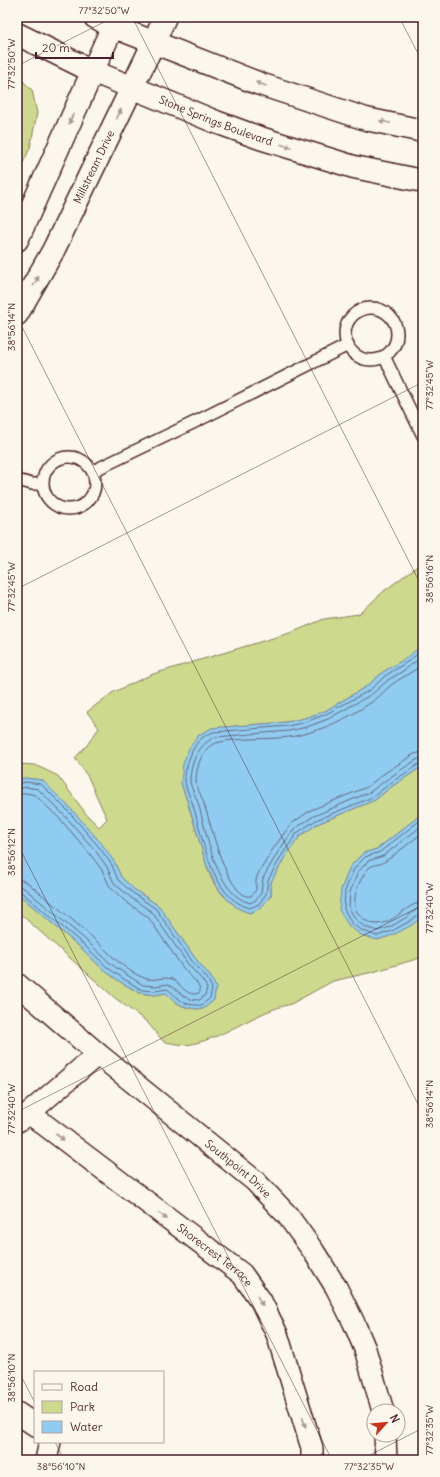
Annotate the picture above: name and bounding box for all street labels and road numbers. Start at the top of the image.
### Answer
street label: Stone Springs Boulevard [157,92,275,149]
street label: Millstream Drive [70,128,117,206]
street label: Southpoint Drive [202,1136,274,1201]
street label: Shorecrest Terrace [174,1220,256,1289]

